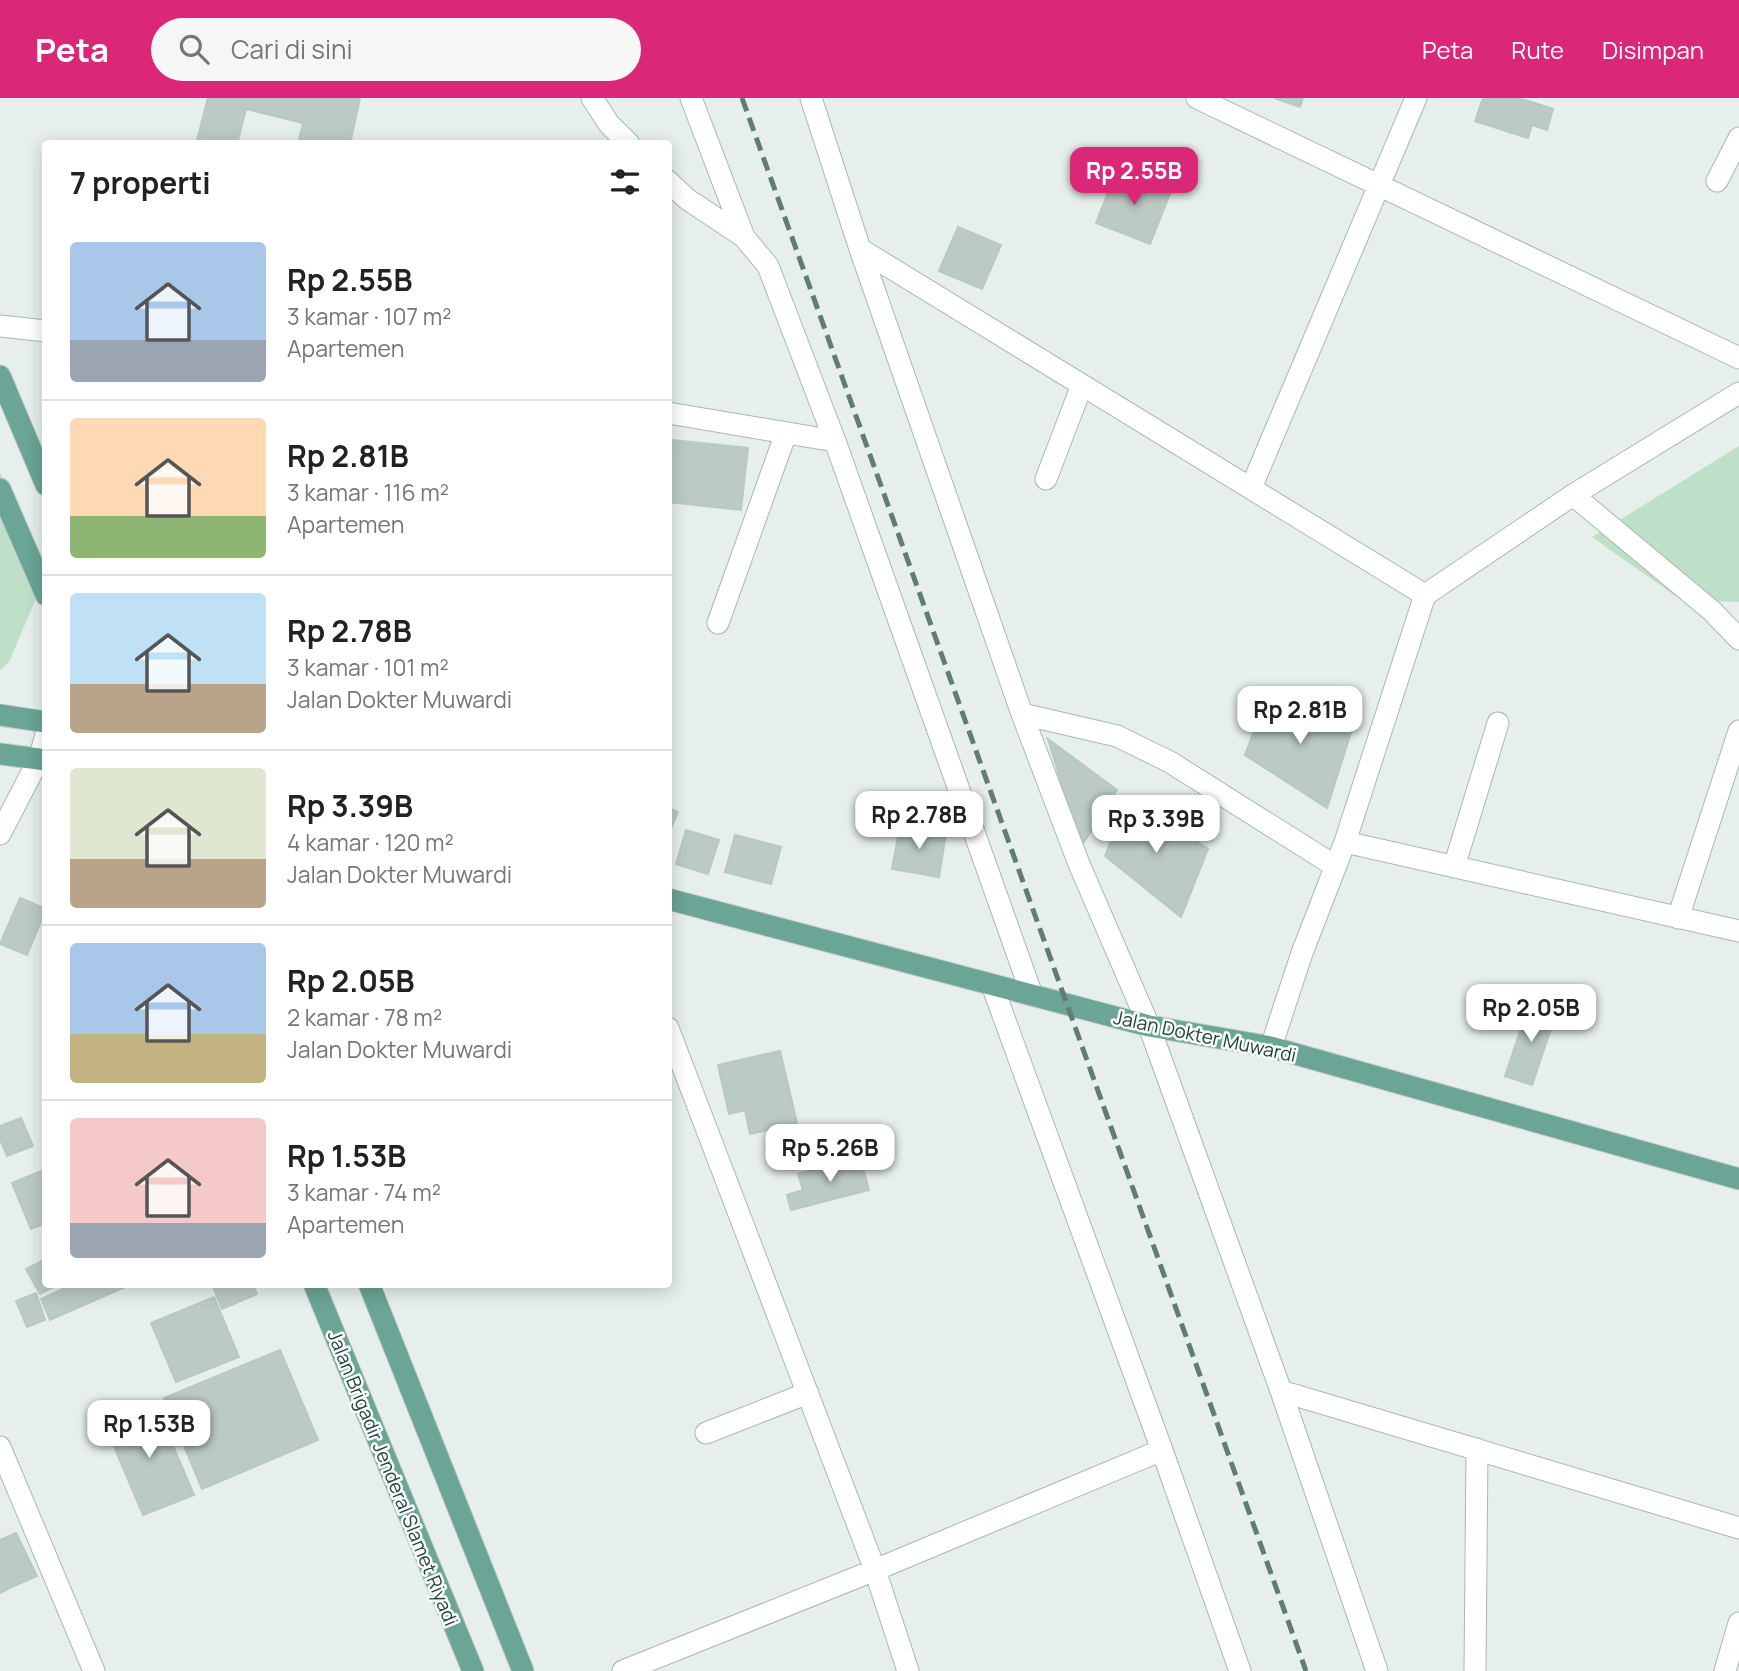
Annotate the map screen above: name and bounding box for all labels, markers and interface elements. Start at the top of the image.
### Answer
search box [151,18,641,81]
text: Peta [35,27,109,72]
icon: search [175,30,213,68]
text: Cari di sini [231,31,353,67]
text: Peta [1422,33,1473,66]
text: Rute [1511,33,1564,66]
text: Disimpan [1602,33,1704,66]
pin: Rp 2.55B [1062,148,1206,207]
text: Rp 2.55B [1086,154,1182,186]
text: 7 properti [70,162,211,203]
icon: filters [606,163,644,201]
text: Rp 2.55B [287,259,412,300]
icon: home [126,270,210,354]
text: 3 kamar · 107 m² [287,300,451,332]
text: Apartemen [287,332,404,364]
text: Rp 2.81B [287,435,409,476]
icon: home [126,446,210,530]
text: 3 kamar · 116 m² [287,476,449,508]
text: Apartemen [287,508,404,540]
text: Rp 2.78B [287,610,412,651]
icon: home [126,621,210,705]
text: 3 kamar · 101 m² [287,651,449,683]
text: Jalan Dokter Muwardi [287,683,512,715]
pin: Rp 2.81B [1228,686,1372,746]
text: Rp 2.81B [1253,693,1347,725]
text: Rp 3.39B [287,785,413,826]
pin: Rp 2.78B [847,792,991,851]
icon: home [126,796,210,880]
pin: Rp 3.39B [1084,796,1228,855]
text: Rp 2.78B [871,798,967,830]
text: Rp 3.39B [1108,802,1204,834]
text: 4 kamar · 120 m² [287,826,454,858]
text: Jalan Dokter Muwardi [287,858,512,890]
text: Rp 2.05B [287,960,415,1001]
icon: home [126,971,210,1055]
pin: Rp 2.05B [1459,984,1603,1044]
text: Rp 2.05B [1482,991,1580,1023]
text: 2 kamar · 78 m² [287,1001,442,1033]
street label: Jalan Dokter Muwardi [1111,1004,1299,1068]
text: Jalan Dokter Muwardi [287,1033,512,1065]
pin: Rp 5.26B [758,1124,902,1184]
text: Rp 5.26B [782,1131,878,1163]
text: Rp 1.53B [287,1135,406,1176]
icon: home [126,1146,210,1230]
text: 3 kamar · 74 m² [287,1176,441,1208]
text: Apartemen [287,1208,404,1240]
street label: Jalan Brigadir Jenderal Slamet Riyadi [322,1326,464,1630]
pin: Rp 1.53B [77,1400,221,1460]
text: Rp 1.53B [103,1407,195,1439]

